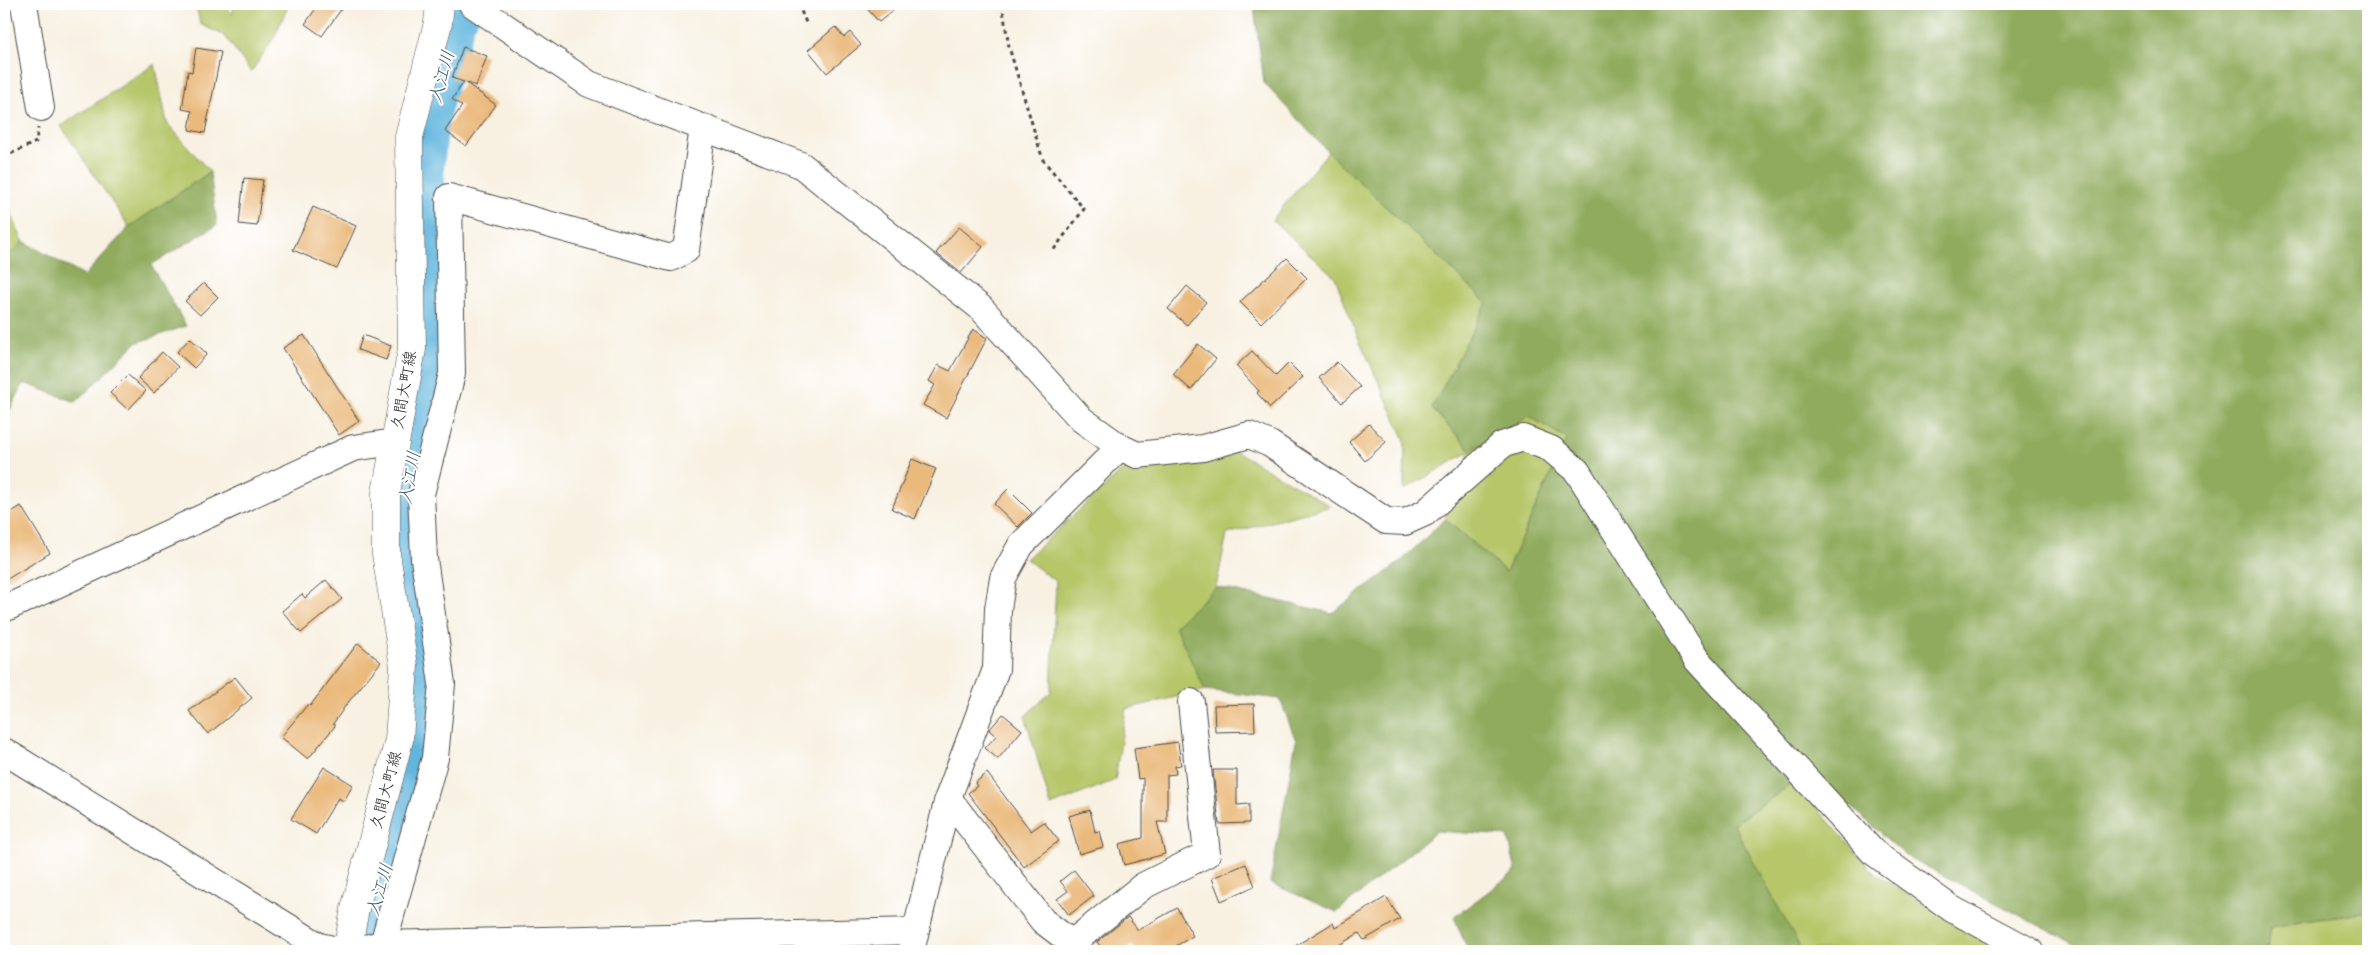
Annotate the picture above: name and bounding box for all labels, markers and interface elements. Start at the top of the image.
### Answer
water label: 入江川 [425,48,459,106]
street label: 久間大町線 [388,349,420,431]
water label: 入江川 [395,450,425,506]
street label: 久間大町線 [367,749,405,831]
water label: 入江川 [362,861,398,919]

